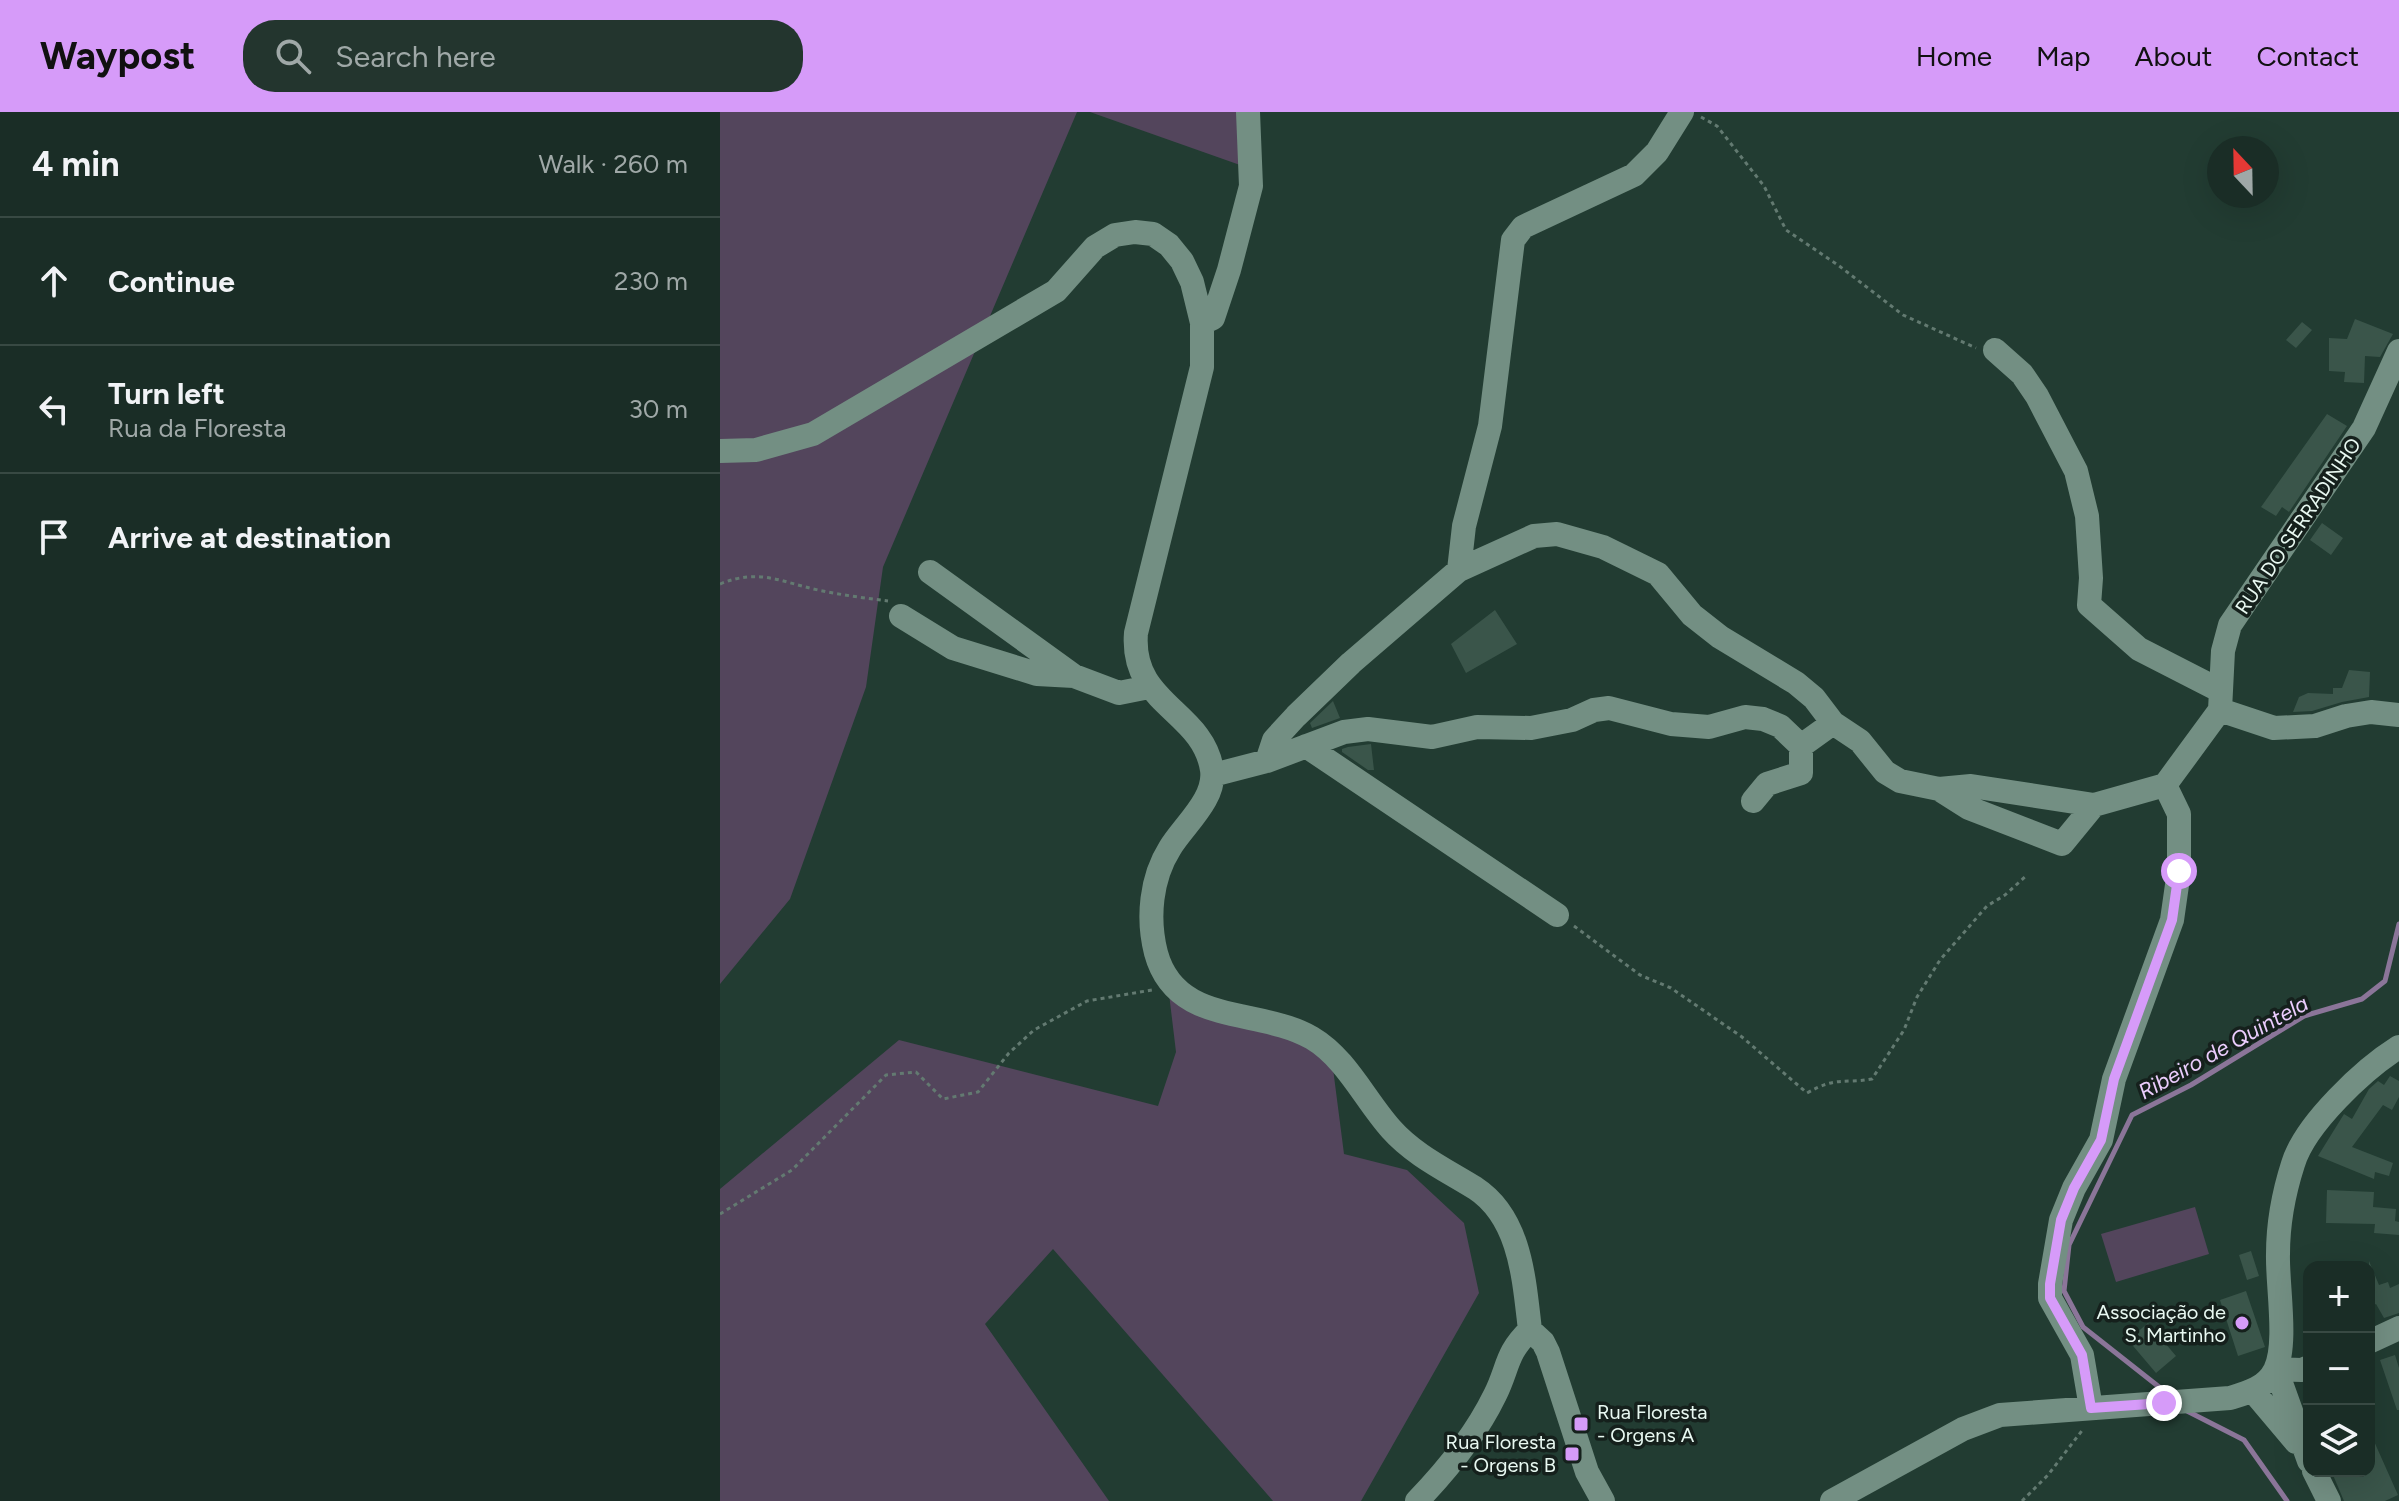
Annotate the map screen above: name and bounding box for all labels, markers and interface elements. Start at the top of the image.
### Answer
search box [243,20,803,92]
text: Waypost [40,33,195,79]
icon: search [271,34,315,78]
text: Search here [335,38,496,75]
text: Home [1916,39,1992,73]
text: Map [2036,39,2091,73]
text: About [2135,39,2212,73]
text: Contact [2256,39,2359,73]
north arrow [2207,136,2279,208]
text: 4 min [32,144,119,185]
text: Walk · 260 m [539,148,688,180]
icon: ahead [32,259,76,303]
text: Continue [108,263,235,300]
text: 230 m [614,265,688,297]
text: Turn left [108,375,225,412]
icon: left [32,387,76,431]
text: 30 m [629,393,688,425]
text: Rua da Floresta [108,412,286,444]
street label: RUA DO SERRADINHO [2230,433,2366,619]
icon: arrive [32,515,76,559]
text: Arrive at destination [108,519,391,556]
route start [2161,853,2197,889]
water label: Ribeiro de Quintela [2134,989,2313,1105]
map controls [2303,1261,2375,1477]
button: + [2303,1261,2375,1333]
place label: Associação de S. Martinho [2096,1300,2226,1347]
marker: Associação de S. Martinho [2233,1314,2251,1332]
button: − [2303,1333,2375,1405]
route end [2146,1385,2182,1421]
place label: Rua Floresta - Orgens A [1597,1400,1707,1447]
button: layers [2303,1405,2375,1477]
marker: Rua Floresta - Orgens A [1572,1415,1590,1433]
place label: Rua Floresta - Orgens B [1446,1430,1556,1477]
marker: Rua Floresta - Orgens B [1563,1445,1581,1463]

